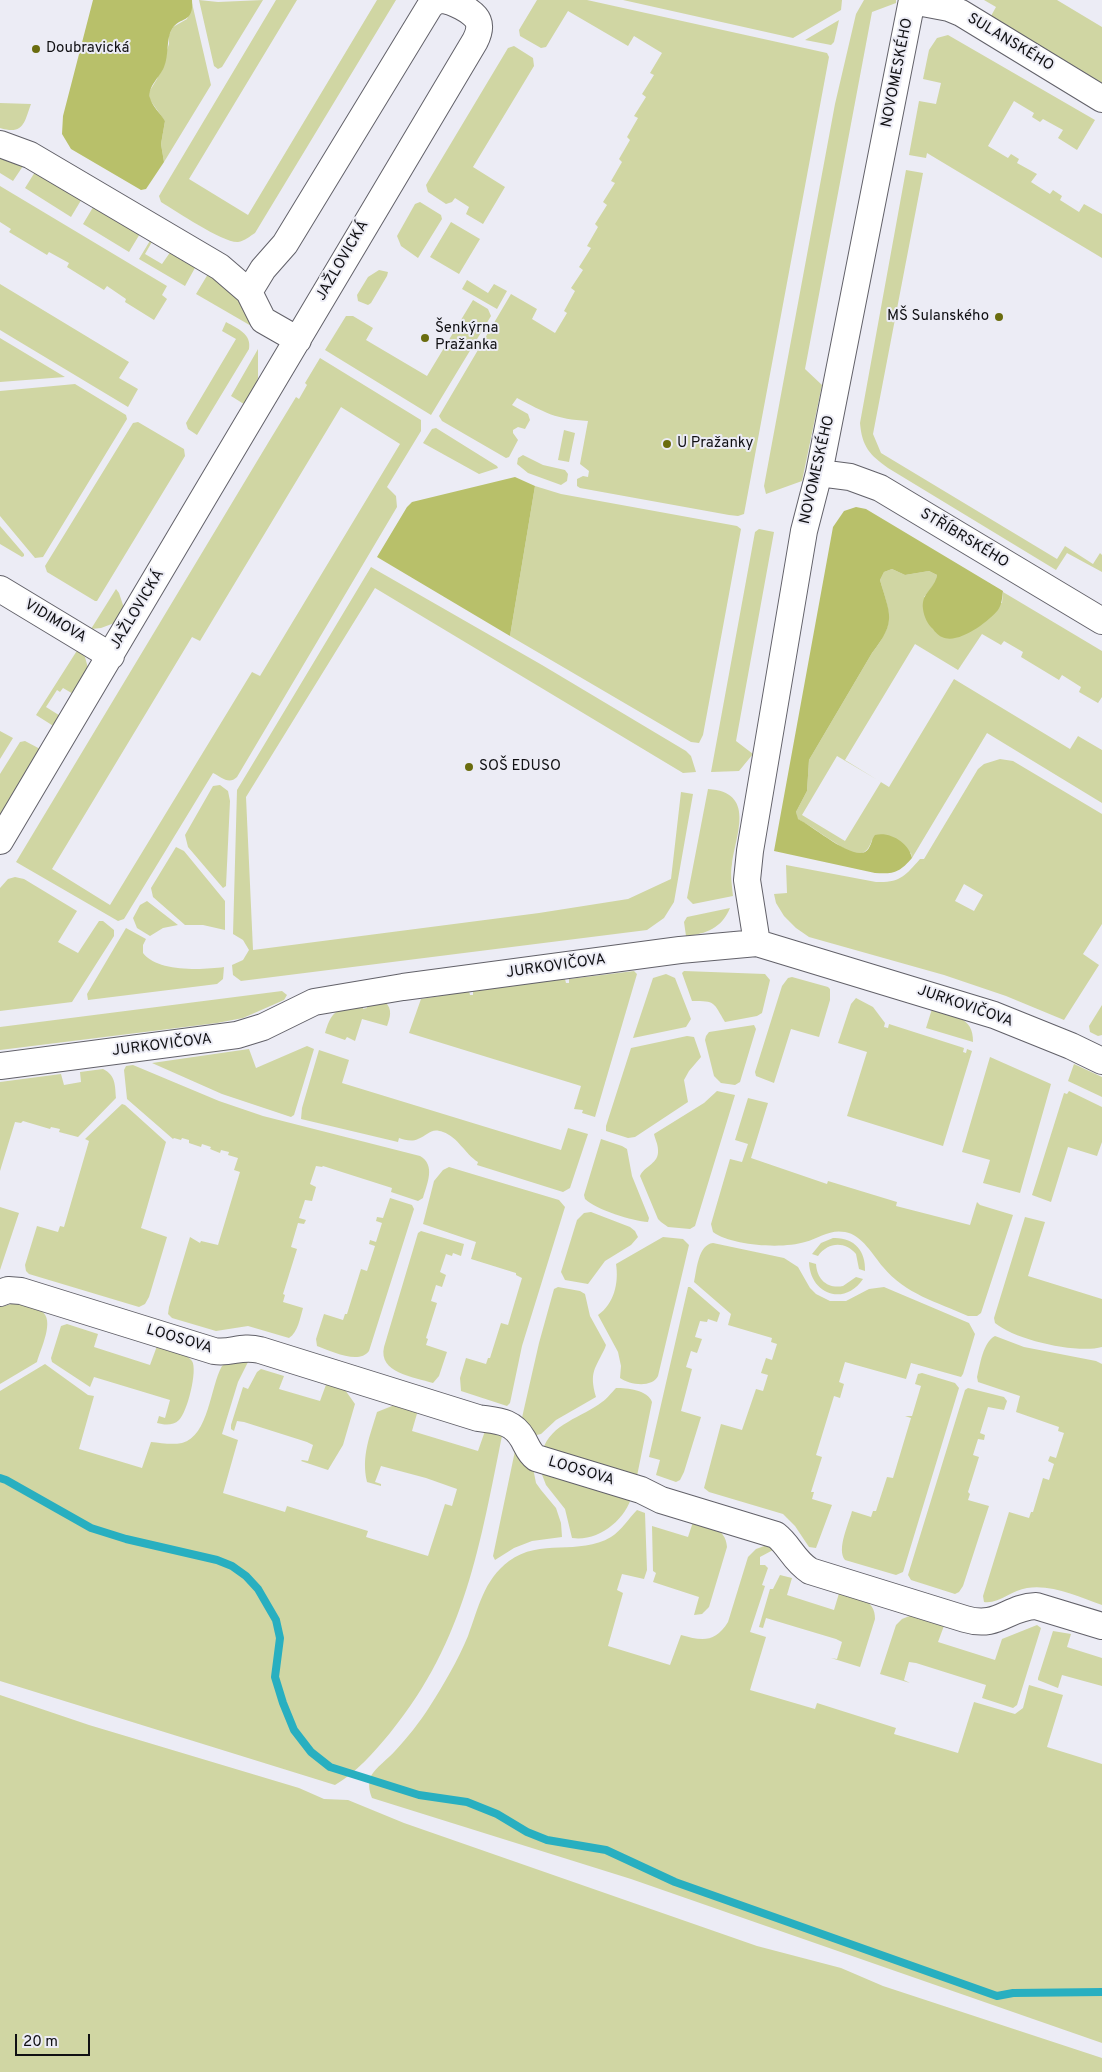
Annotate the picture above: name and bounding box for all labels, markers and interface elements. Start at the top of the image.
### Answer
street label: SULANSKÉHO [964,10,1056,76]
street label: NOVOMESKÉHO [879,17,917,129]
place label: Doubravická [46,40,129,58]
marker: Doubravická [30,43,42,55]
street label: JAŽLOVICKÁ [313,218,373,304]
place label: MŠ Sulanského [887,308,989,326]
marker: MŠ Sulanského [993,311,1005,323]
place label: Šenkýrna Pražanka [435,320,498,355]
marker: Šenkýrna Pražanka [419,332,431,344]
street label: NOVOMESKÉHO [797,414,839,526]
place label: U Pražanky [677,435,754,453]
marker: U Pražanky [661,438,673,450]
street label: STŘÍBRSKÉHO [916,505,1012,573]
street label: JAŽLOVICKÁ [107,567,169,653]
street label: VIDIMOVA [21,596,89,648]
place label: SOŠ EDUSO [479,758,561,776]
marker: SOŠ EDUSO [463,761,475,773]
street label: JURKOVIČOVA [505,951,607,983]
street label: JURKOVIČOVA [915,982,1015,1032]
street label: JURKOVIČOVA [111,1031,213,1061]
street label: LOOSOVA [144,1321,214,1359]
street label: LOOSOVA [546,1453,616,1491]
scale bar [18,2024,92,2056]
text: 20 m [23,2033,58,2052]

